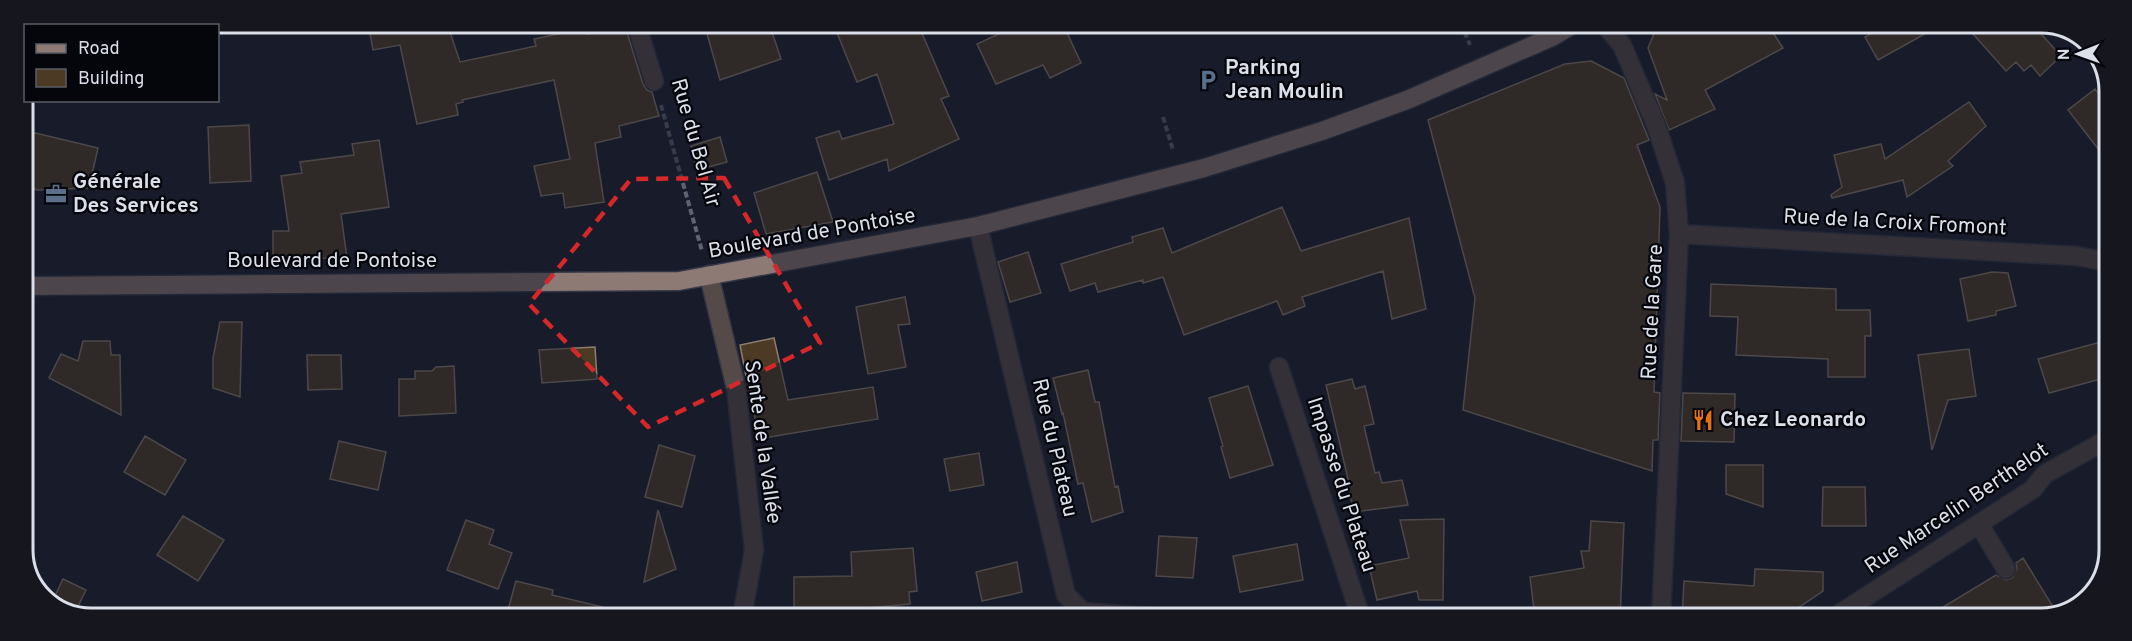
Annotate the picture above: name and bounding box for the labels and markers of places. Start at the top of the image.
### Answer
place label: Parking Jean Moulin [1225,55,1344,106]
parking icon: Parking Jean Moulin [1196,68,1220,92]
place label: Générale Des Services [73,169,199,220]
office icon: Générale Des Services [44,182,68,206]
place label: Chez Leonardo [1720,407,1866,434]
restaurant icon: Chez Leonardo [1691,408,1715,432]

